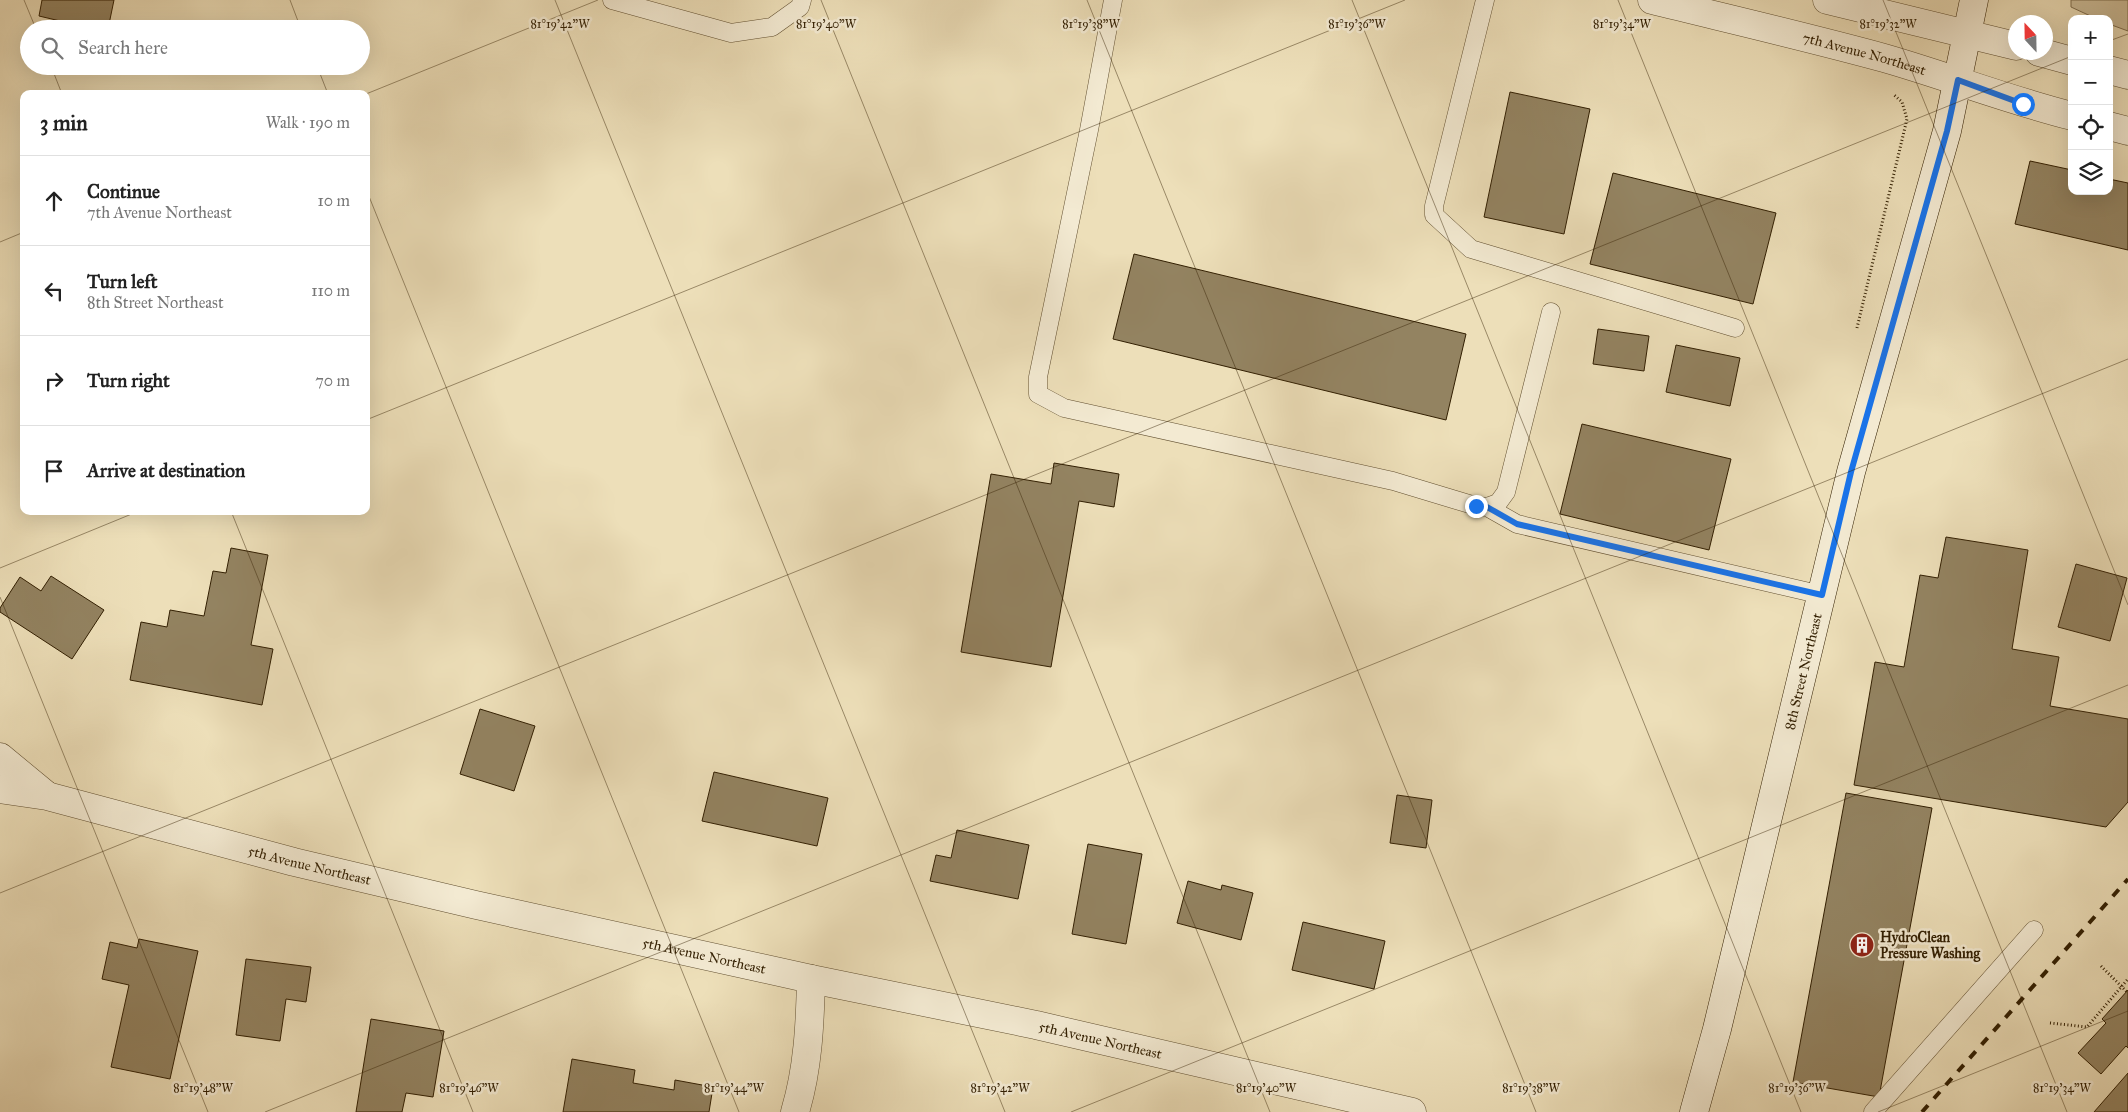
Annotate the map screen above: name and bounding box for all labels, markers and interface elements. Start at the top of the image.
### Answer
north arrow [2008,15,2053,60]
map controls [2068,15,2113,195]
button: + [2068,15,2113,60]
text: 81°19'42"W [530,17,590,31]
text: 81°19'40"W [796,17,857,31]
text: 81°19'38"W [1062,17,1120,31]
text: 81°19'36"W [1328,17,1386,31]
text: 81°19'34"W [1593,17,1652,31]
text: 81°19'32"W [1859,17,1917,31]
search box [20,20,370,75]
street label: 7th Avenue Northeast [1801,29,1928,79]
icon: search [38,34,66,62]
text: Search here [78,36,168,59]
button: − [2068,60,2113,105]
route start [2012,93,2035,116]
button: locate [2068,105,2113,150]
text: 3 min [40,110,88,136]
text: Walk · 190 m [266,113,350,132]
button: layers [2068,150,2113,195]
text: Continue [87,180,160,203]
icon: ahead [40,187,68,215]
text: 10 m [318,191,350,210]
text: 7th Avenue Northeast [87,203,232,222]
text: Turn left [87,270,157,293]
icon: left [40,277,68,305]
text: 110 m [311,281,350,300]
text: 8th Street Northeast [87,293,224,312]
icon: right [40,367,68,395]
text: Turn right [87,369,170,392]
text: 70 m [315,371,350,390]
icon: arrive [40,457,68,485]
text: Arrive at destination [87,459,245,482]
route end [1465,495,1488,518]
street label: 8th Street Northeast [1781,611,1826,732]
street label: 5th Avenue Northeast [246,842,373,889]
place label: HydroClean Pressure Washing [1880,929,1980,963]
building icon: HydroClean Pressure Washing [1849,932,1875,958]
street label: 5th Avenue Northeast [641,934,768,978]
street label: 5th Avenue Northeast [1037,1018,1164,1063]
text: 81°19'48"W [173,1081,233,1095]
text: 81°19'46"W [439,1081,499,1095]
text: 81°19'44"W [704,1081,765,1095]
text: 81°19'42"W [970,1081,1030,1095]
text: 81°19'40"W [1236,1081,1297,1095]
text: 81°19'38"W [1502,1081,1560,1095]
text: 81°19'36"W [1768,1081,1826,1095]
text: 81°19'34"W [2033,1081,2092,1095]

